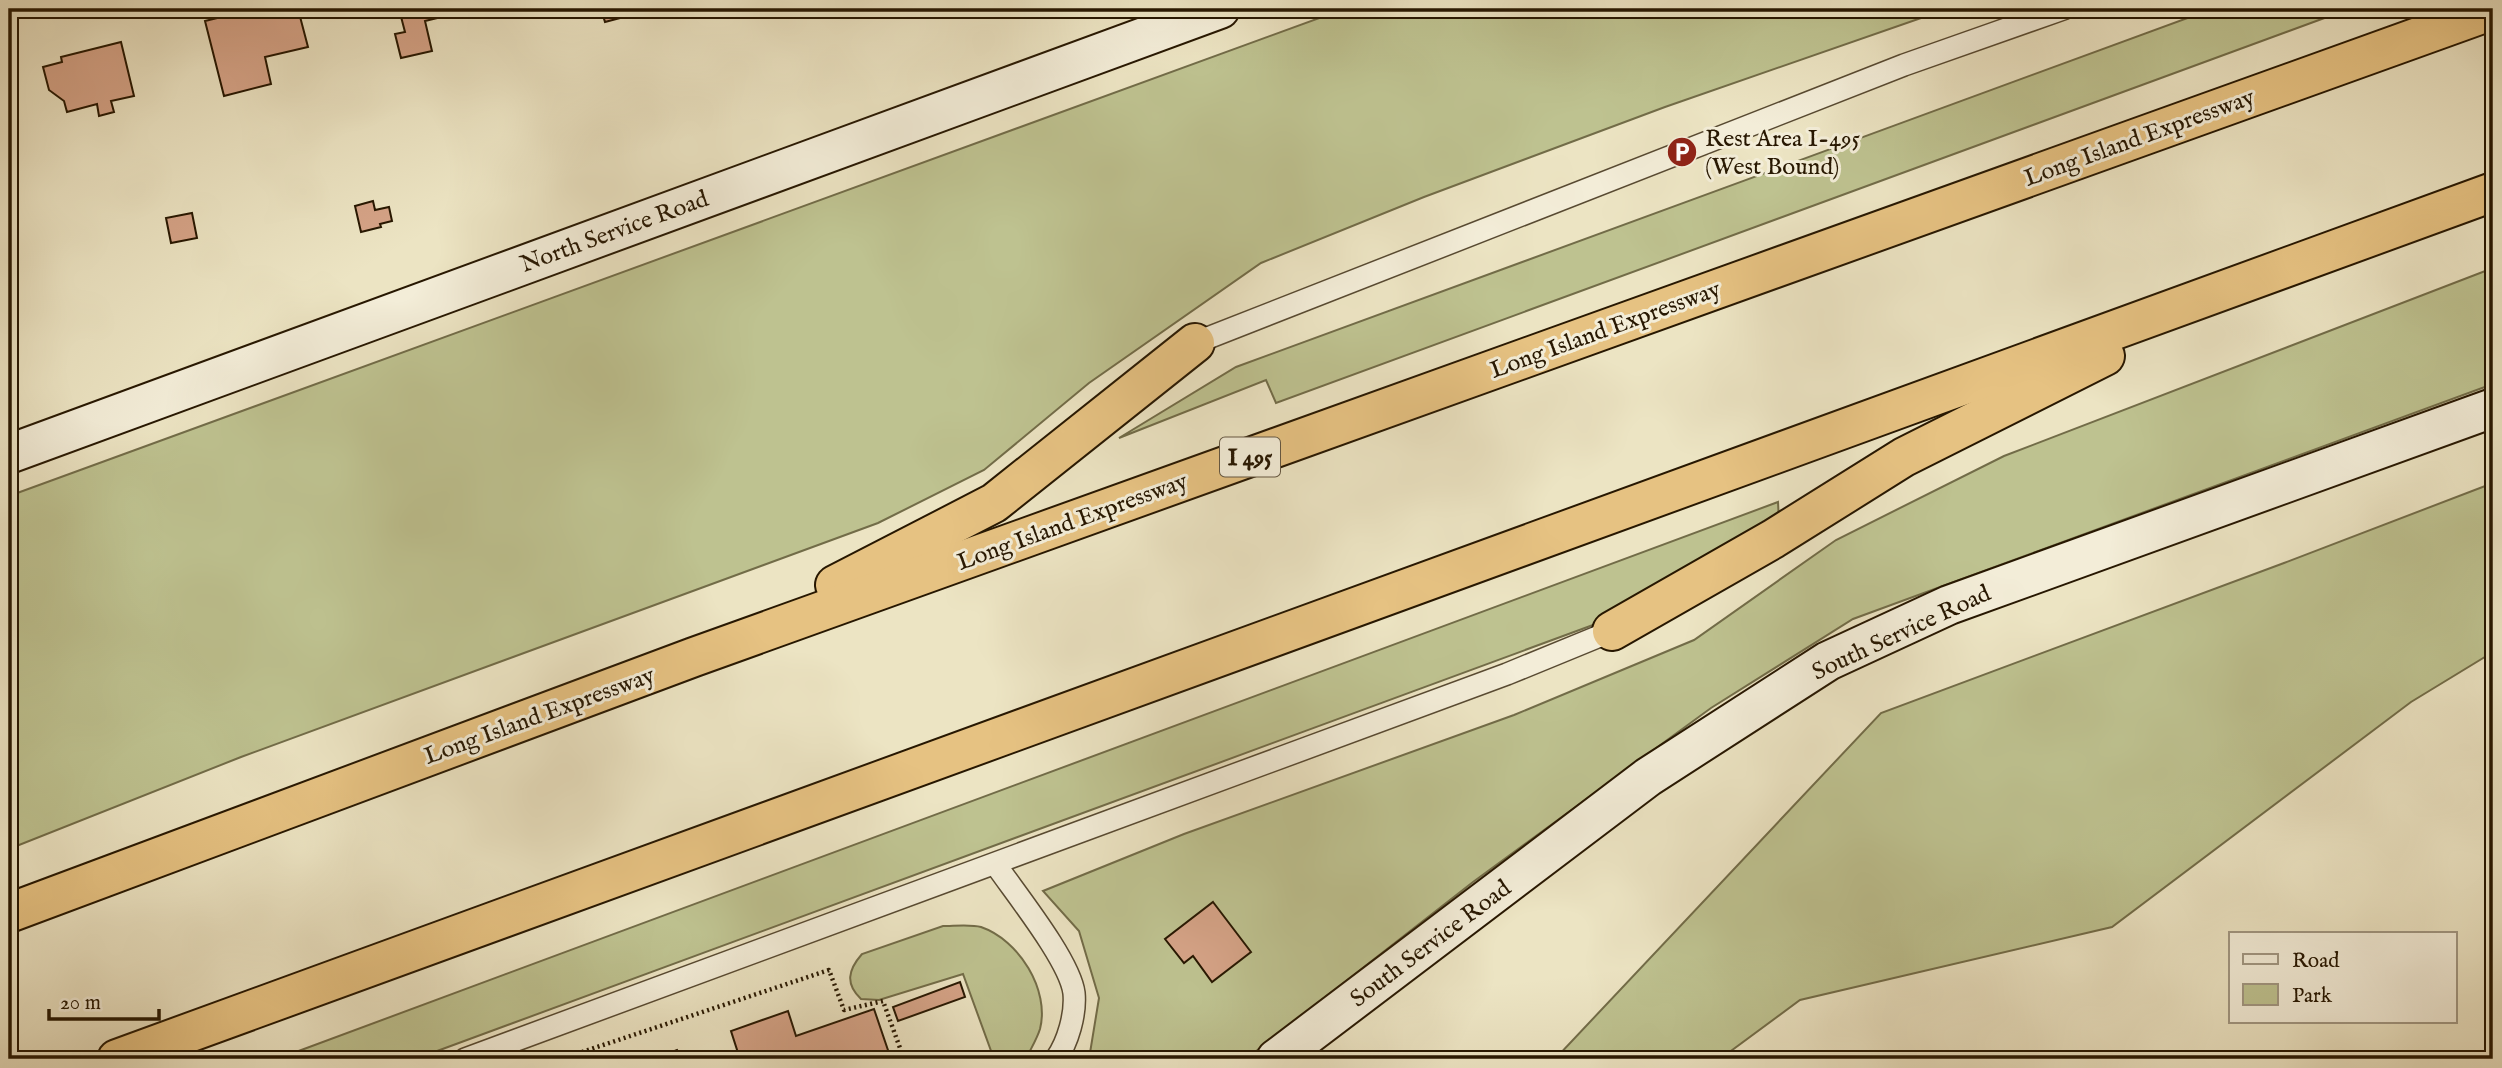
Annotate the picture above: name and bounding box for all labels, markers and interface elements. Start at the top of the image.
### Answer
street label: Long Island Expressway [2020,82,2259,195]
place label: Rest Area I-495 (West Bound) [1705,124,1860,183]
parking icon: Rest Area I-495 (West Bound) [1665,135,1699,169]
street label: North Service Road [516,184,713,281]
street label: Long Island Expressway [1486,274,1725,387]
road number: I 495 [1220,438,1280,477]
street label: Long Island Expressway [953,466,1192,579]
street label: South Service Road [1807,578,1996,688]
street label: Long Island Expressway [420,660,659,773]
street label: South Service Road [1344,873,1518,1015]
legend [2229,932,2456,1023]
text: Road [2292,948,2340,975]
scale bar [49,977,159,1021]
text: Park [2292,983,2333,1010]
text: 20 m [60,990,101,1017]

